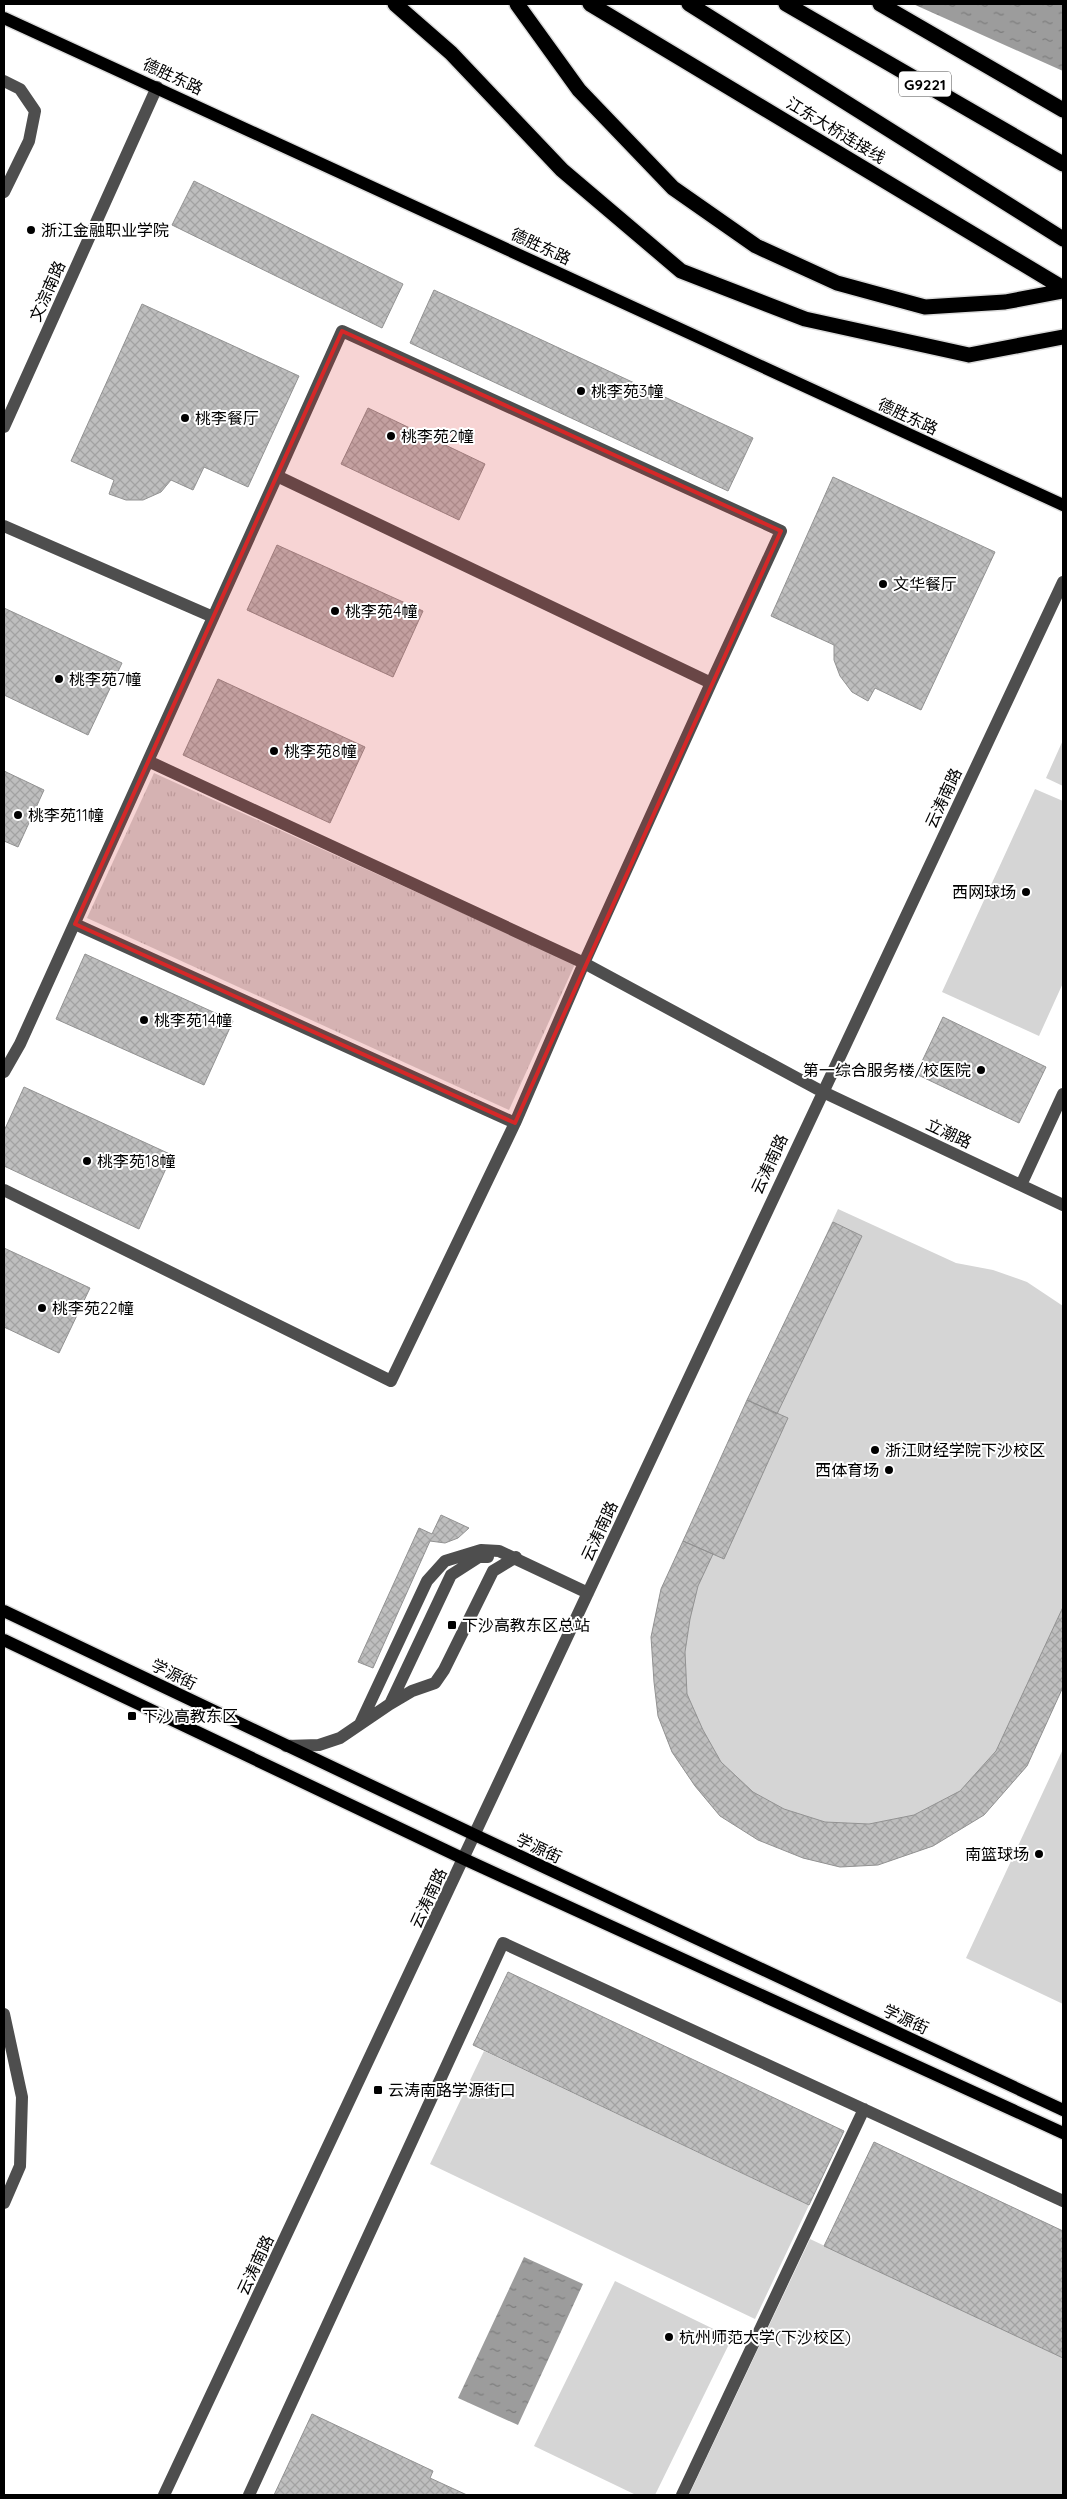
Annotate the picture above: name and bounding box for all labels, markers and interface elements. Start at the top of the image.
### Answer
street label: 德胜东路 [140,53,206,99]
road number: G9221 [899,72,951,96]
street label: 江东大桥连接线 [783,93,889,167]
place label: 浙江金融职业学院 [41,220,169,240]
street label: 德胜东路 [508,223,574,269]
marker: 浙江金融职业学院 [25,224,37,236]
street label: 文淙南路 [25,258,69,324]
place label: 桃李苑3幢 [591,381,663,401]
marker: 桃李苑3幢 [575,385,587,397]
street label: 德胜东路 [875,393,941,439]
place label: 桃李餐厅 [195,408,259,428]
marker: 桃李餐厅 [179,412,191,424]
place label: 桃李苑2幢 [401,426,474,446]
marker: 桃李苑2幢 [385,430,397,442]
place label: 文华餐厅 [893,574,957,594]
marker: 文华餐厅 [877,578,889,590]
place label: 桃李苑4幢 [345,601,417,621]
marker: 桃李苑4幢 [329,605,341,617]
place label: 桃李苑7幢 [69,669,141,689]
marker: 桃李苑7幢 [53,673,65,685]
place label: 桃李苑8幢 [284,741,357,761]
marker: 桃李苑8幢 [268,745,280,757]
street label: 云涛南路 [920,765,966,831]
place label: 桃李苑11幢 [28,805,104,825]
marker: 桃李苑11幢 [12,809,24,821]
place label: 西网球场 [952,882,1016,902]
marker: 西网球场 [1020,886,1032,898]
place label: 桃李苑14幢 [154,1010,232,1030]
marker: 桃李苑14幢 [138,1014,150,1026]
place label: 第一综合服务楼/校医院 [803,1060,971,1080]
marker: 第一综合服务楼/校医院 [975,1064,987,1076]
street label: 立潮路 [923,1114,975,1152]
street label: 云涛南路 [746,1131,792,1197]
place label: 桃李苑18幢 [97,1151,176,1171]
marker: 桃李苑18幢 [81,1155,93,1167]
place label: 桃李苑22幢 [52,1298,134,1318]
marker: 桃李苑22幢 [36,1302,48,1314]
place label: 浙江财经学院下沙校区 [885,1440,1045,1460]
marker: 浙江财经学院下沙校区 [869,1444,881,1456]
place label: 西体育场 [815,1460,879,1480]
marker: 西体育场 [883,1464,895,1476]
street label: 云涛南路 [576,1498,622,1564]
place label: 下沙高教东区总站 [462,1615,590,1635]
marker: 下沙高教东区总站 [446,1619,458,1631]
street label: 学源街 [148,1654,200,1694]
place label: 下沙高教东区 [142,1706,238,1726]
marker: 下沙高教东区 [126,1710,138,1722]
street label: 学源街 [513,1829,565,1867]
place label: 南篮球场 [965,1844,1029,1864]
marker: 南篮球场 [1033,1848,1045,1860]
street label: 云涛南路 [405,1865,451,1931]
street label: 学源街 [880,2000,932,2038]
place label: 云涛南路学源街口 [388,2080,516,2100]
marker: 云涛南路学源街口 [372,2084,384,2096]
street label: 云涛南路 [232,2232,278,2298]
place label: 杭州师范大学(下沙校区) [679,2327,851,2347]
marker: 杭州师范大学(下沙校区) [663,2331,675,2343]

